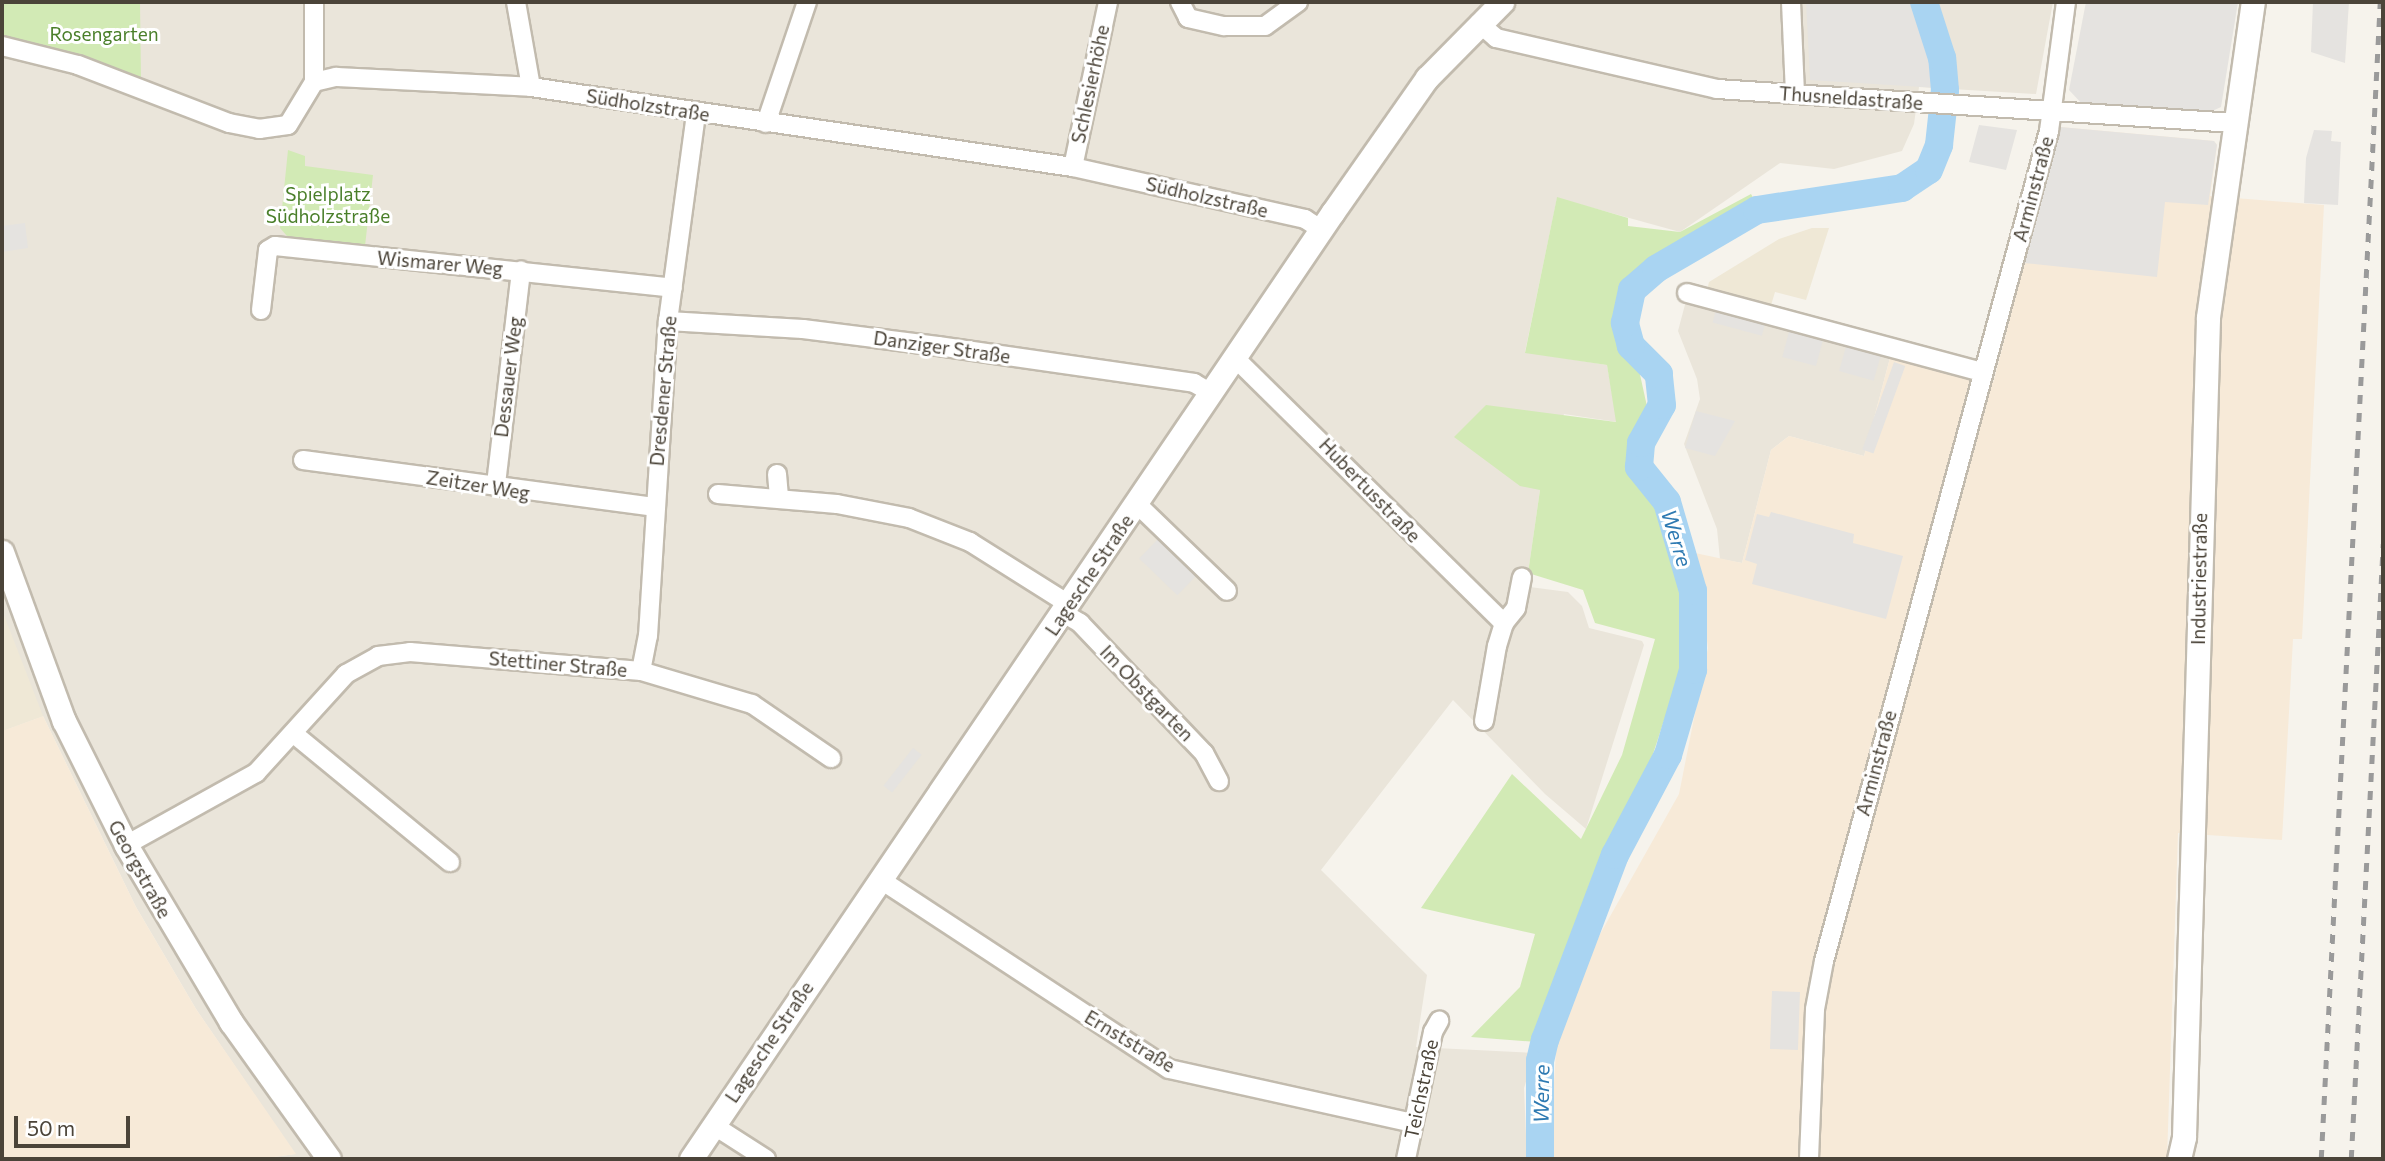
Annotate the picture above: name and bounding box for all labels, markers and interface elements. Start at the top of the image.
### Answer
park label: Rosengarten [49,23,159,45]
street label: Schlesierhöhe [1066,23,1114,145]
street label: Thusneldastraße [1778,82,1924,114]
street label: Südholzstraße [585,84,711,126]
street label: Arminstraße [2008,134,2058,244]
street label: Südholzstraße [1144,172,1270,222]
park label: Spielplatz Südholzstraße [266,183,390,227]
street label: Wismarer Weg [376,246,504,280]
street label: Dessauer Weg [489,315,527,439]
street label: Dresdener Straße [645,315,681,467]
street label: Danziger Straße [872,326,1012,368]
street label: Hubertusstraße [1315,433,1425,547]
street label: Zeitzer Weg [425,466,531,504]
water label: Werre [1656,506,1698,570]
street label: Lagesche Straße [1040,510,1138,640]
street label: Industriestraße [2186,513,2212,645]
street label: Im Obstgarten [1095,640,1199,746]
street label: Stettiner Straße [488,647,628,681]
street label: Arminstraße [1851,708,1901,818]
street label: Georgstraße [104,816,176,922]
street label: Lagesche Straße [720,977,818,1107]
street label: Ernststraße [1081,1005,1179,1077]
street label: Teichstraße [1399,1037,1443,1141]
water label: Werre [1528,1064,1554,1124]
scale bar [18,1102,133,1146]
text: 50 m [27,1115,75,1140]

